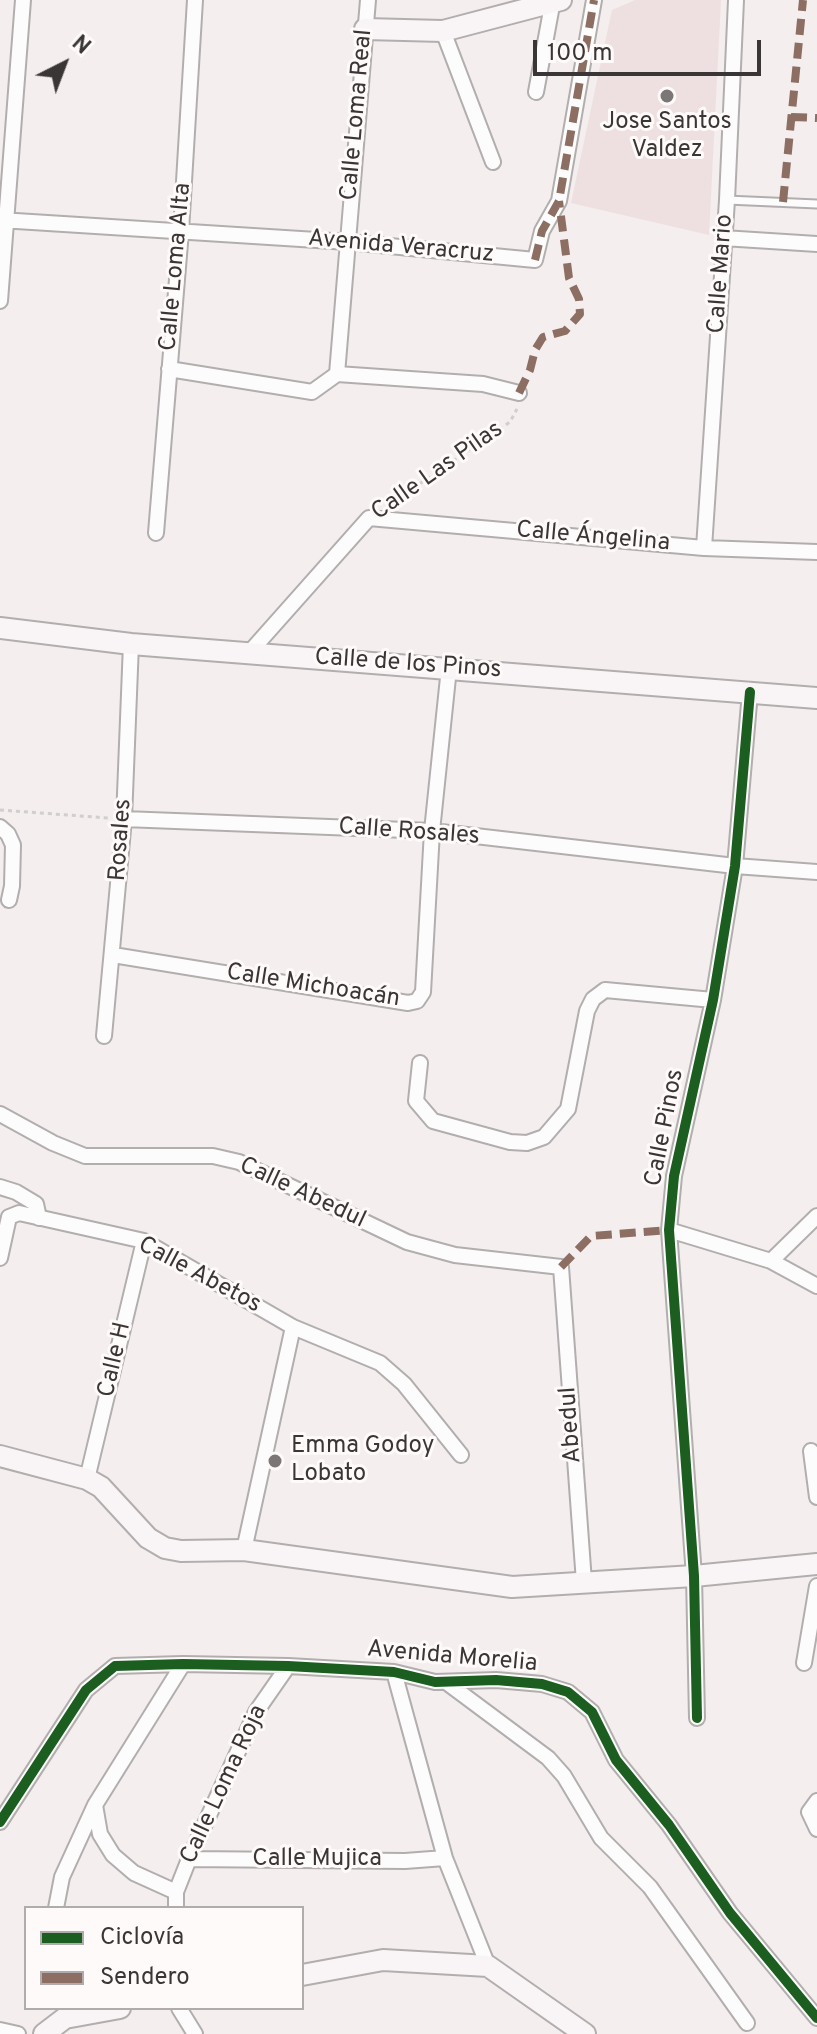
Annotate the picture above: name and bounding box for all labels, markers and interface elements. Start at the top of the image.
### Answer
north arrow [24,24,104,104]
scale bar [537,24,765,74]
street label: Calle Loma Real [336,28,380,202]
text: N [65,30,95,61]
text: 100 m [547,39,613,69]
marker: Jose Santos Valdez [658,87,676,105]
place label: Jose Santos Valdez [602,109,732,165]
street label: Calle Loma Alta [155,182,199,352]
street label: Calle Mario [703,213,741,335]
street label: Avenida Veracruz [307,226,495,270]
street label: Calle Las Pilas [367,416,509,528]
street label: Calle Ángelina [515,517,671,559]
street label: Calle de los Pinos [314,644,502,686]
street label: Rosales [105,798,139,882]
street label: Calle Rosales [337,814,481,852]
street label: Calle Michoacán [224,959,402,1015]
street label: Calle Pinos [641,1067,691,1189]
street label: Calle Abedul [234,1152,370,1236]
street label: Calle Abetos [132,1232,266,1320]
street label: Calle H [93,1320,139,1400]
street label: Abedul [555,1386,589,1464]
place label: Emma Godoy Lobato [291,1433,434,1489]
marker: Emma Godoy Lobato [266,1452,284,1470]
street label: Avenida Morelia [366,1636,538,1680]
street label: Calle Loma Roja [176,1701,274,1869]
street label: Calle Mujica [252,1846,382,1874]
legend [24,1906,304,2010]
text: Ciclovía [100,1923,184,1953]
text: Sendero [100,1963,190,1993]

